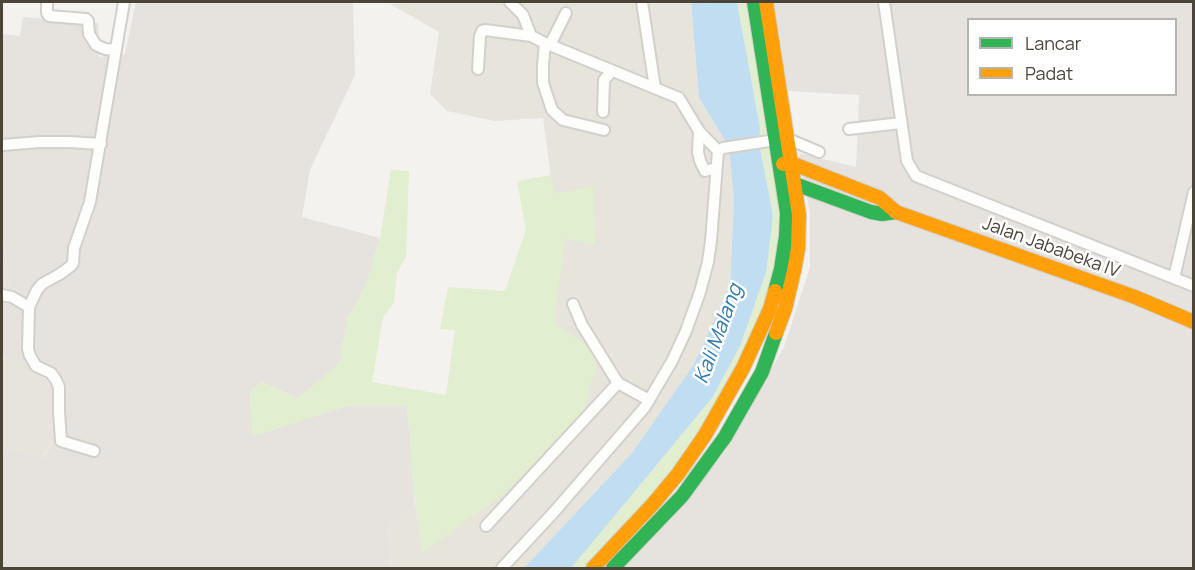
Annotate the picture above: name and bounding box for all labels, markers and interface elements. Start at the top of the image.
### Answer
legend [967,18,1177,96]
text: Lancar [1025,31,1081,55]
text: Padat [1025,61,1073,85]
street label: Jalan Jababeka IV [979,213,1123,283]
water label: Kali Malang [690,281,748,387]

